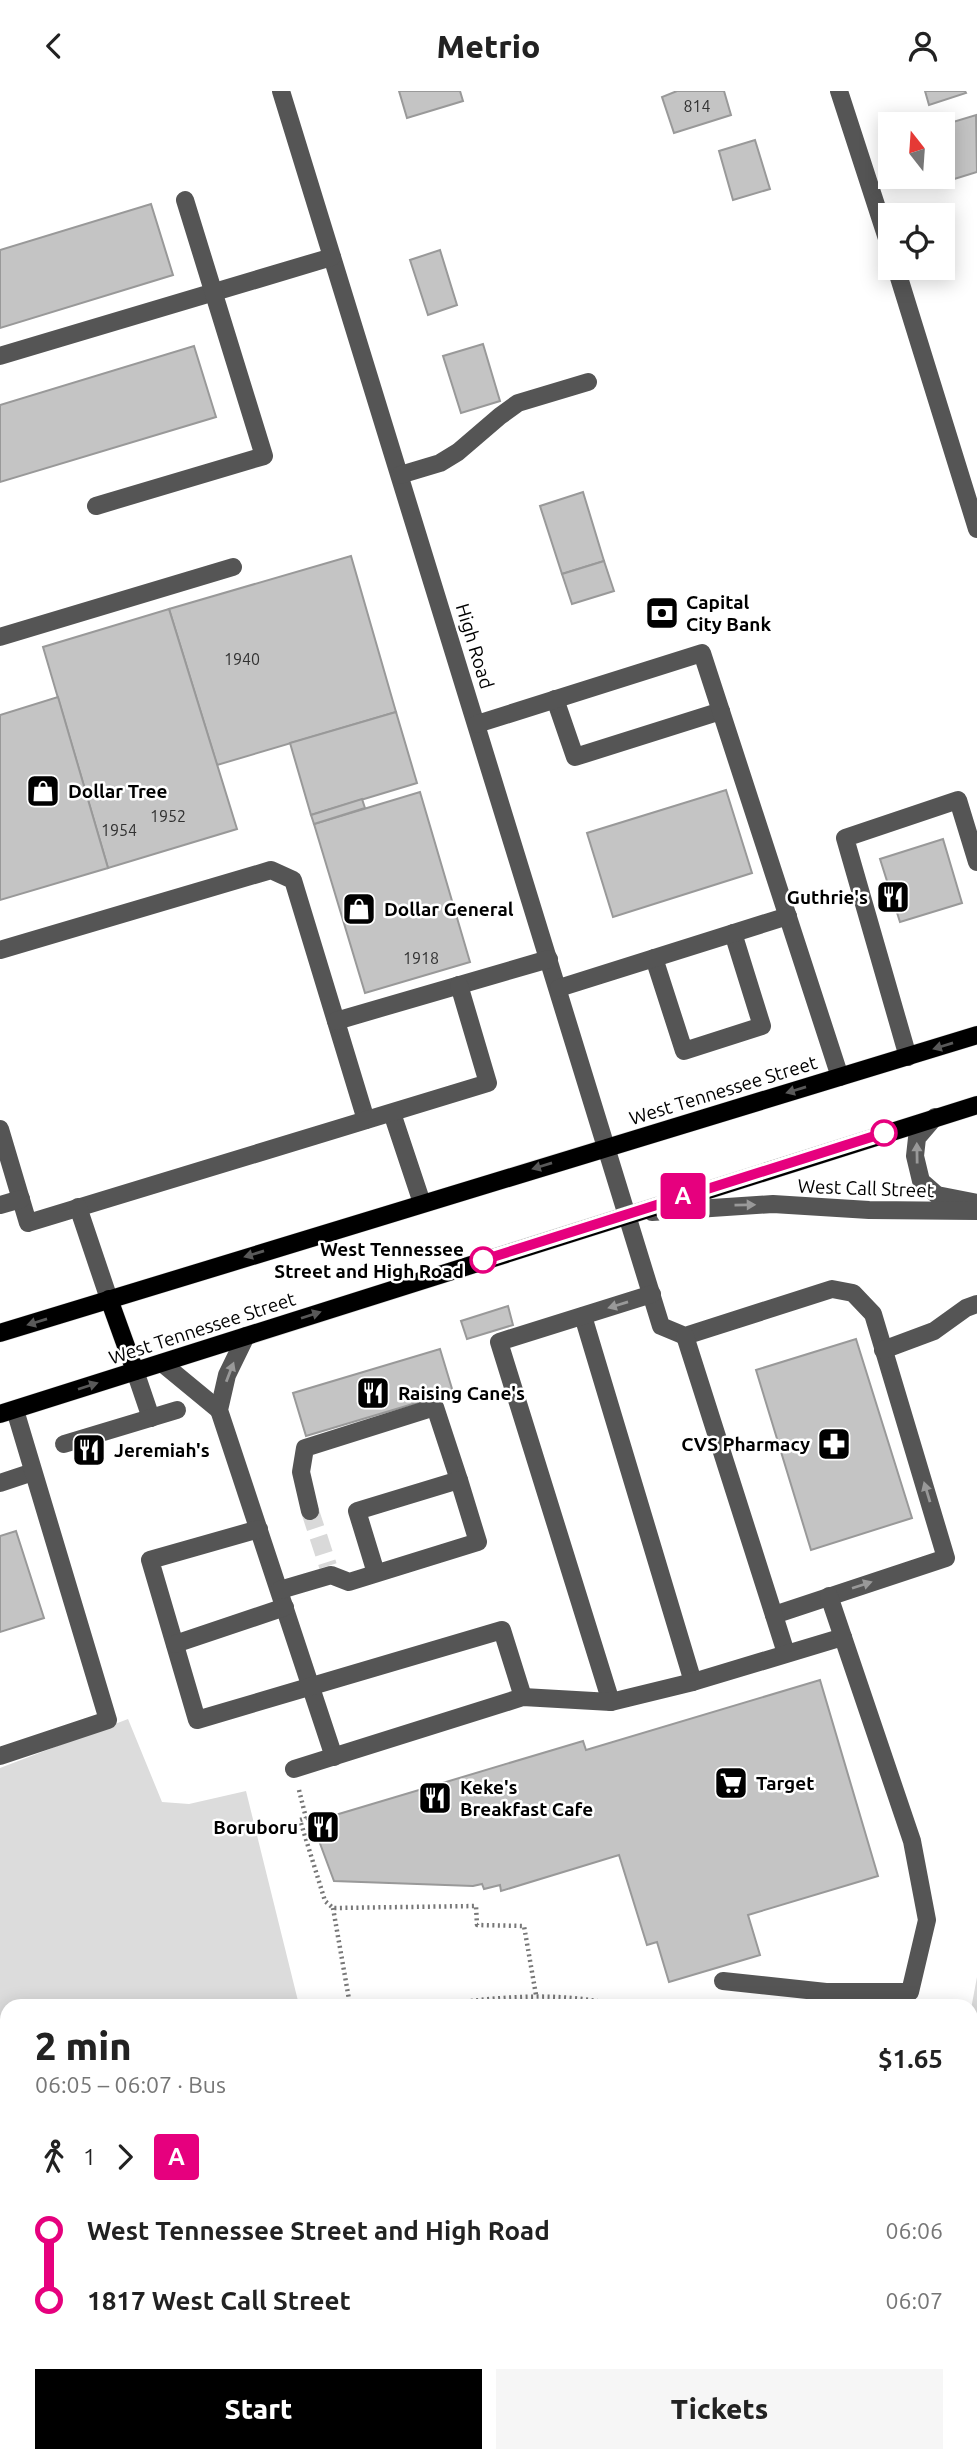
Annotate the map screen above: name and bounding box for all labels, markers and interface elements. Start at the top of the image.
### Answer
icon: back [35,27,73,65]
icon: person [904,27,942,65]
text: Metrio [437,28,540,64]
house number: 814 [683,97,711,115]
north arrow [878,112,956,189]
map controls [878,112,955,280]
button: locate [878,203,955,280]
place label: Capital City Bank [686,591,771,635]
bank icon: Capital City Bank [643,594,681,632]
street label: High Road [452,601,498,691]
house number: 1940 [224,650,260,668]
shop icon: Dollar Tree [24,772,62,810]
place label: Dollar Tree [68,780,168,802]
house number: 1952 [150,807,186,825]
house number: 1954 [101,821,137,839]
restaurant icon: Guthrie's [874,878,912,916]
place label: Guthrie's [787,886,868,908]
shop icon: Dollar General [340,890,378,928]
place label: Dollar General [384,898,514,920]
house number: 1918 [403,949,439,967]
one-way arrow [932,1041,953,1052]
street label: West Tennessee Street [627,1051,820,1129]
one-way arrow [785,1086,806,1096]
unlabelled marker [871,1120,897,1146]
one-way arrow [911,1141,922,1163]
one-way arrow [531,1162,552,1172]
line badge: A [660,1173,706,1219]
street label: West Call Street [797,1175,935,1201]
text: A [675,1182,691,1209]
one-way arrow [734,1199,756,1211]
place label: West Tennessee Street and High Road [274,1238,464,1282]
marker: West Tennessee Street and High Road [470,1247,496,1273]
one-way arrow [244,1250,265,1260]
street label: West Tennessee Street [106,1287,299,1369]
one-way arrow [607,1300,628,1311]
one-way arrow [301,1309,322,1320]
one-way arrow [26,1317,47,1327]
one-way arrow [224,1361,235,1382]
restaurant icon: Raising Cane's [354,1374,392,1412]
one-way arrow [78,1381,99,1391]
place label: Raising Cane's [398,1382,525,1404]
pharmacy icon: CVS Pharmacy [815,1425,853,1463]
restaurant icon: Jeremiah's [70,1431,108,1469]
place label: CVS Pharmacy [681,1433,810,1455]
place label: Jeremiah's [114,1439,210,1461]
one-way arrow [921,1482,931,1503]
one-way arrow [851,1580,872,1590]
supermarket icon: Target [712,1764,750,1802]
place label: Target [756,1772,814,1794]
place label: Keke's Breakfast Cafe [460,1776,593,1820]
restaurant icon: Keke's Breakfast Cafe [416,1779,454,1817]
restaurant icon: Boruboru [304,1808,342,1846]
place label: Boruboru [213,1816,298,1838]
text: 2 min [35,2025,132,2067]
text: $1.65 [878,2044,943,2073]
text: 06:05 – 06:07 · Bus [35,2072,226,2097]
icon: walk [35,2138,73,2176]
icon: forward [106,2138,144,2176]
text: A [168,2143,185,2170]
text: 1 [83,2144,96,2169]
text: West Tennessee Street and High Road [87,2216,550,2245]
text: 06:06 [885,2218,943,2243]
text: 1817 West Call Street [87,2286,351,2315]
text: 06:07 [885,2288,943,2313]
button: Start [35,2369,482,2449]
button: Tickets [496,2369,943,2449]

